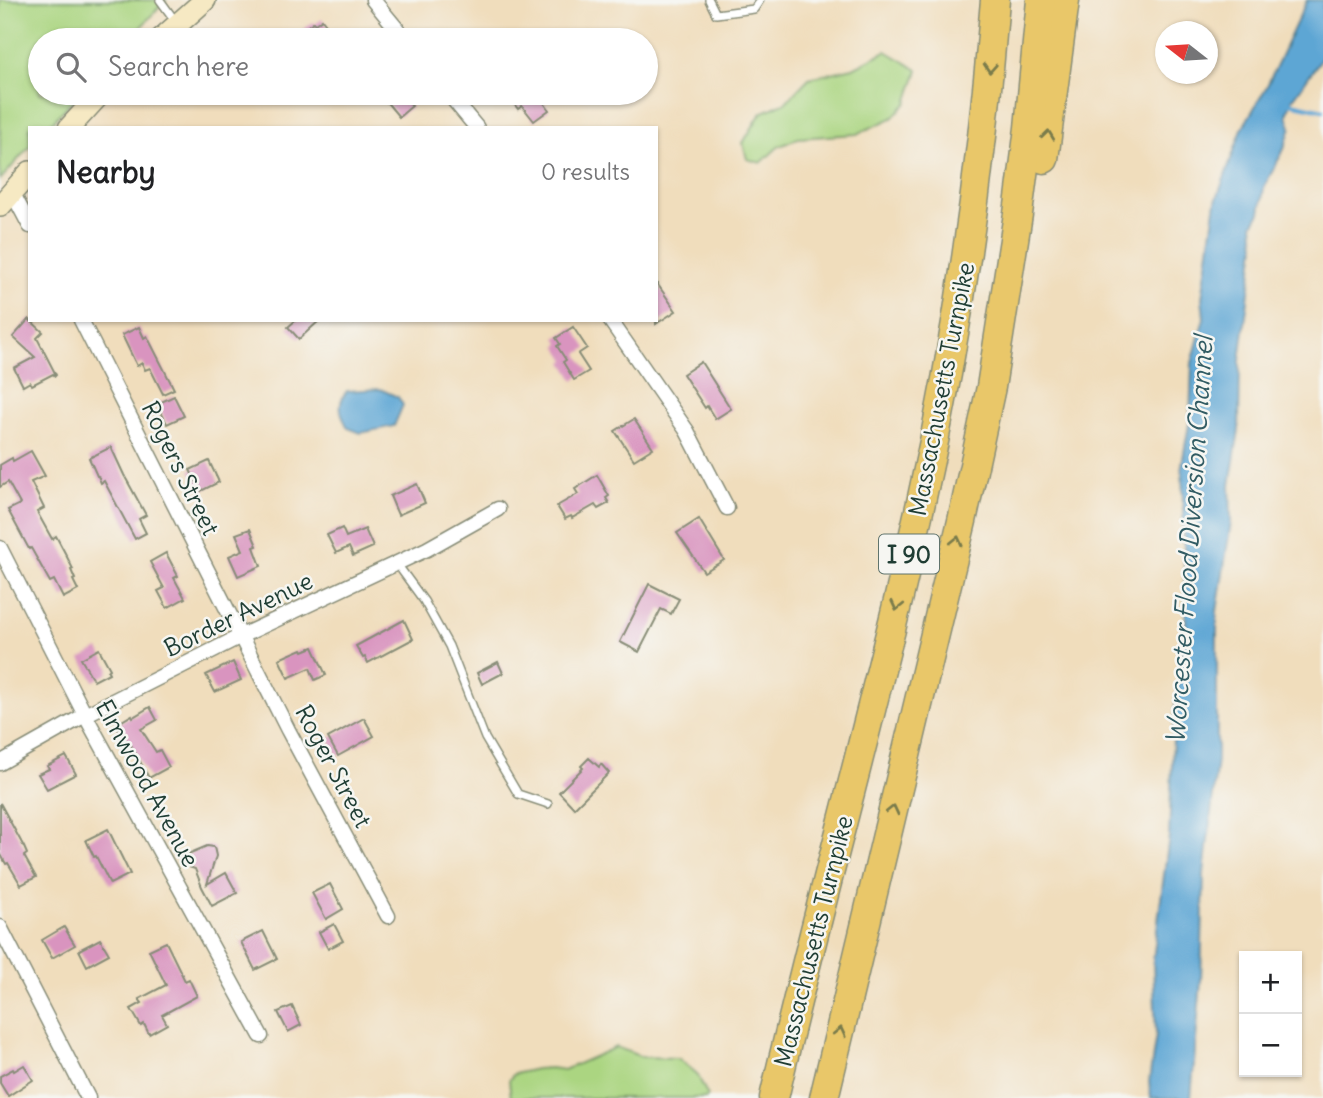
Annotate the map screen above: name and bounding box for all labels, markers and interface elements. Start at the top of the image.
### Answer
north arrow [1155,21,1218,84]
search box [28,28,658,105]
icon: search [52,48,90,86]
text: Search here [108,50,249,83]
one-way arrow [983,63,998,74]
one-way arrow [1040,130,1055,141]
text: Nearby [56,153,156,191]
text: 0 results [541,157,630,186]
street label: Massachusetts Turnpike [902,260,980,518]
water label: Worcester Flood Diversion Channel [1158,332,1220,745]
street label: Rogers Street [136,396,226,540]
road number: I 90 [879,534,939,574]
one-way arrow [949,535,963,547]
street label: Border Avenue [159,565,317,663]
one-way arrow [891,600,906,612]
street label: Elmwood Avenue [90,694,206,872]
street label: Roger Street [289,700,379,832]
one-way arrow [885,804,899,816]
street label: Massachusetts Turnpike [767,812,859,1070]
map controls [1239,951,1302,1077]
button: + [1239,951,1302,1014]
button: − [1239,1014,1302,1077]
one-way arrow [832,1026,846,1038]

